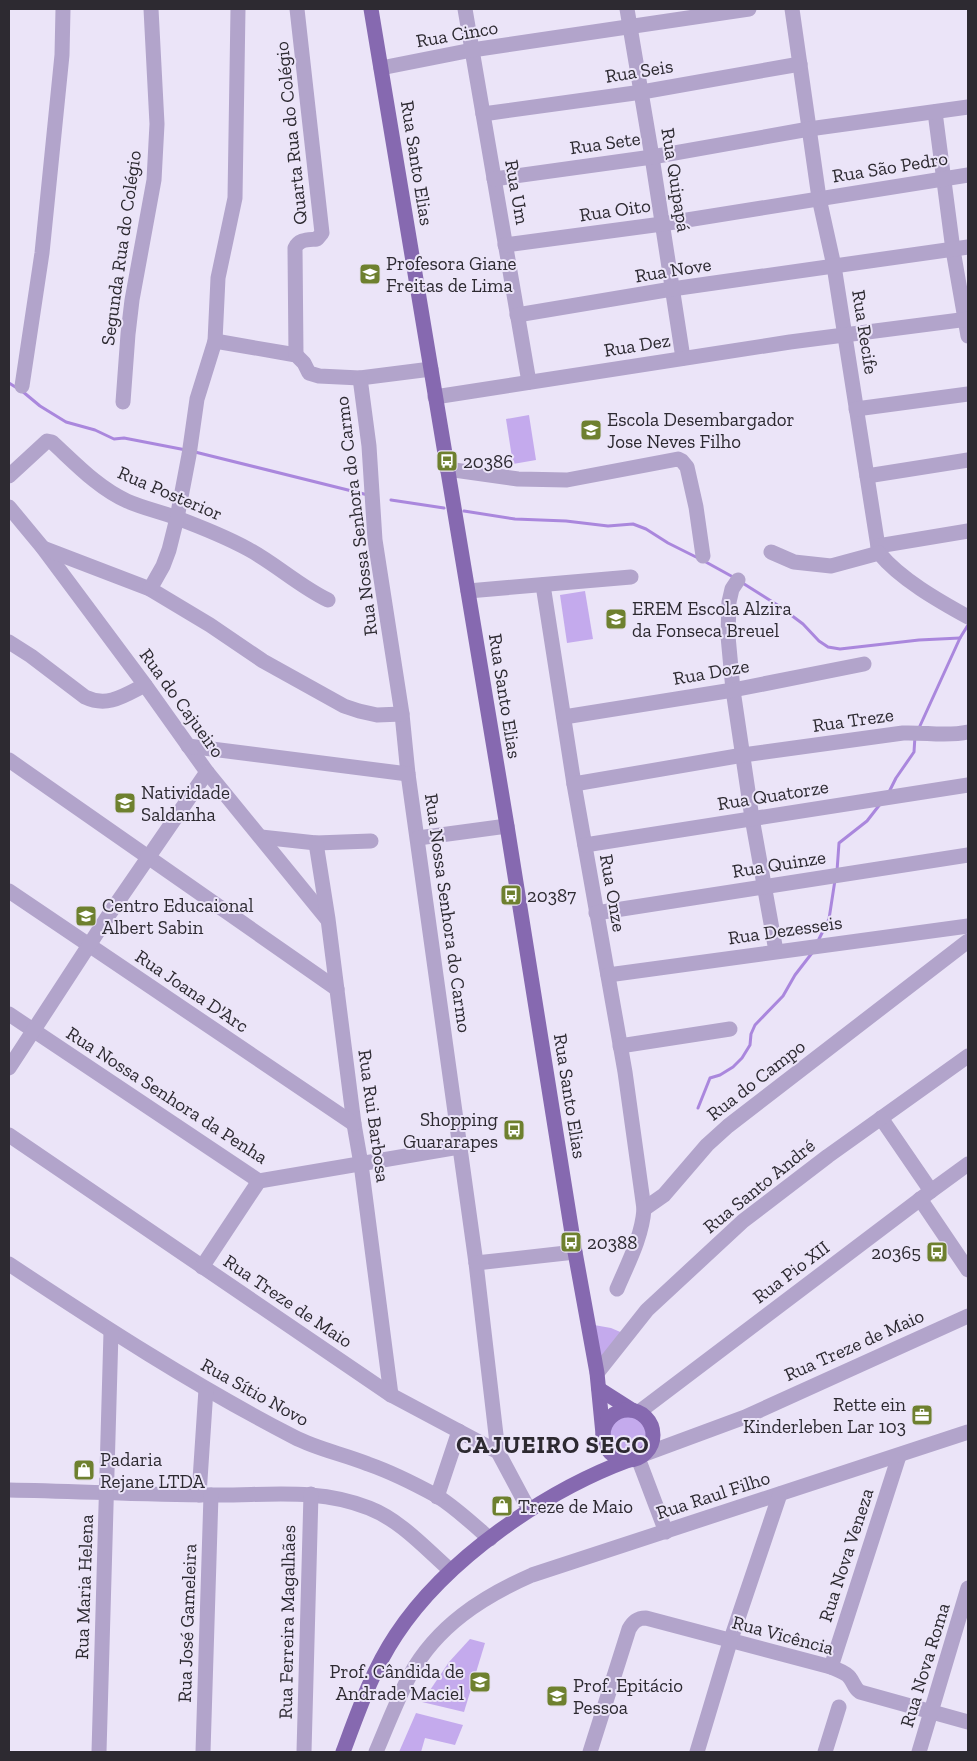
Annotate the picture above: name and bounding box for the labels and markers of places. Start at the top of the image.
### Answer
place label: Profesora Giane Freitas de Lima [386,252,517,297]
school or university icon: Profesora Giane Freitas de Lima [358,262,382,286]
place label: Escola Desembargador Jose Neves Filho [607,408,795,453]
school or university icon: Escola Desembargador Jose Neves Filho [579,418,603,442]
bus stop icon: 20386 [435,449,459,473]
place label: 20386 [463,450,513,473]
place label: EREM Escola Alzira da Fonseca Breuel [632,597,792,642]
school or university icon: EREM Escola Alzira da Fonseca Breuel [604,607,628,631]
place label: Natividade Saldanha [141,781,230,826]
school or university icon: Natividade Saldanha [113,791,137,815]
bus stop icon: 20387 [499,883,523,907]
place label: 20387 [527,884,576,907]
place label: Centro Educaional Albert Sabin [102,894,254,939]
school or university icon: Centro Educaional Albert Sabin [74,904,98,928]
place label: Shopping Guararapes [403,1108,499,1153]
bus stop icon: Shopping Guararapes [502,1118,526,1142]
bus stop icon: 20388 [559,1230,583,1254]
place label: 20388 [587,1231,637,1254]
bus stop icon: 20365 [925,1240,949,1264]
place label: 20365 [871,1241,921,1264]
place label: Rette ein Kinderleben Lar 103 [743,1393,906,1438]
office icon: Rette ein Kinderleben Lar 103 [910,1403,934,1427]
place label: Padaria Rejane LTDA [100,1448,205,1493]
shop icon: Padaria Rejane LTDA [72,1458,96,1482]
shop icon: Treze de Maio [490,1494,514,1518]
place label: Treze de Maio [518,1495,633,1518]
place label: Prof. Cândida de Andrade Maciel [330,1660,464,1705]
school or university icon: Prof. Cândida de Andrade Maciel [468,1670,492,1694]
place label: Prof. Epitácio Pessoa [573,1674,683,1719]
school or university icon: Prof. Epitácio Pessoa [545,1684,569,1708]

